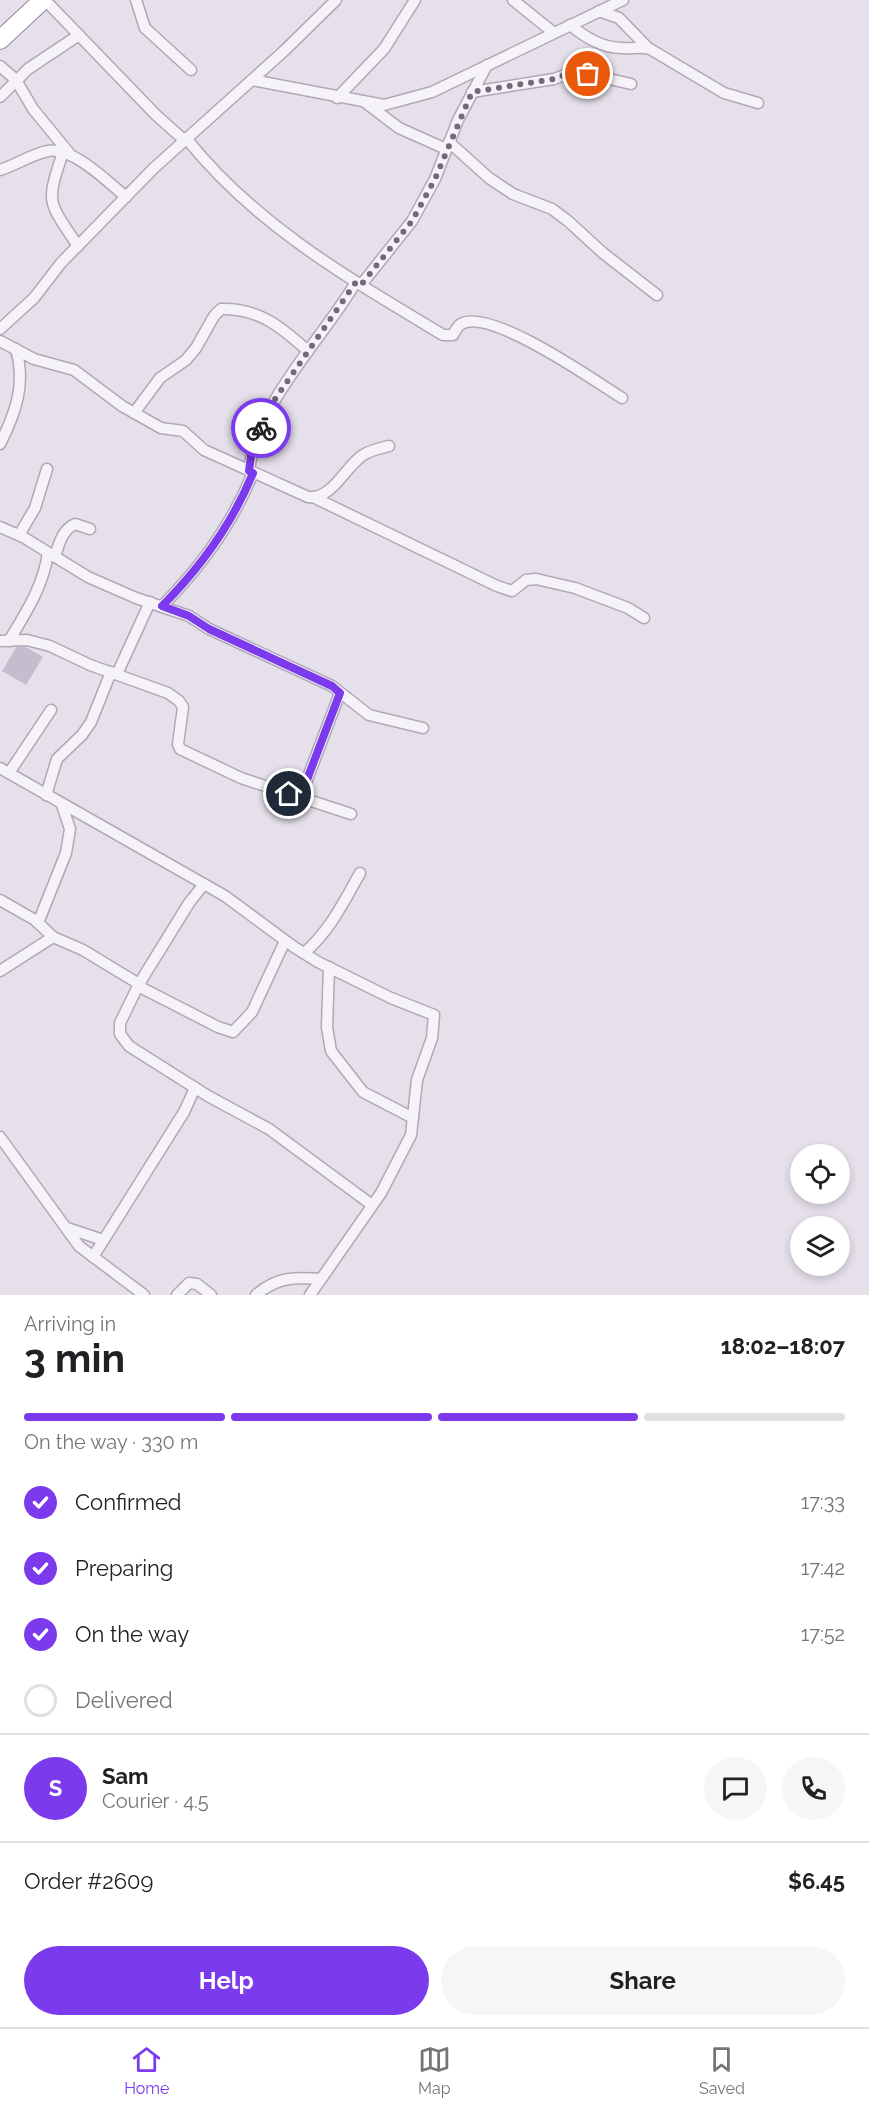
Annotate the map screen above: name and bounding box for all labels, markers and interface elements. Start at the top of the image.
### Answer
pin [562,48,613,99]
icon: bag [571,57,604,90]
courier [231,398,291,458]
icon: bike [245,412,278,445]
pin [263,768,314,819]
icon: home [272,777,305,810]
map controls [790,1144,850,1276]
button: locate [790,1144,850,1204]
button: layers [790,1216,850,1276]
text: Arriving in [24,1312,116,1336]
text: 18:02–18:07 [721,1333,845,1359]
text: 3 min [24,1335,125,1381]
text: On the way · 330 m [24,1430,198,1454]
icon: check [24,1486,57,1519]
text: Confirmed [75,1489,182,1515]
text: 17:33 [801,1490,845,1514]
icon: check [24,1552,57,1585]
text: Preparing [75,1555,173,1581]
text: 17:42 [801,1556,845,1580]
icon: check [24,1618,57,1651]
text: On the way [75,1621,189,1647]
text: 17:52 [801,1622,845,1646]
text: Delivered [75,1687,173,1713]
button: chat [704,1757,767,1820]
button: phone [782,1757,845,1820]
text: Sam [102,1763,149,1789]
text: S [49,1775,62,1801]
text: Courier · 4.5 [102,1789,209,1813]
text: Order #2609 [24,1868,153,1894]
text: $6.45 [788,1868,845,1894]
button: Help [24,1946,429,2015]
button: Share [441,1946,845,2015]
tab: Home [124,2043,169,2098]
tab: Map [418,2043,451,2098]
tab: Saved [699,2043,745,2098]

